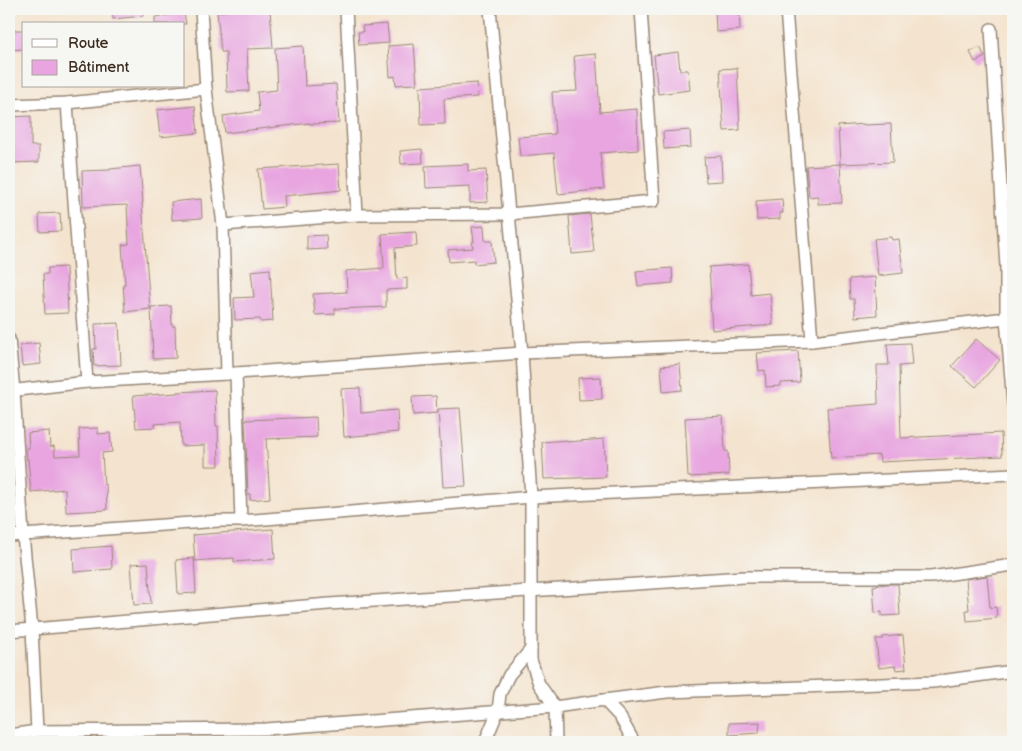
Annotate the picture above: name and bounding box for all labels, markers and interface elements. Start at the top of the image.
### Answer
legend [22,22,185,88]
text: Route [68,34,109,53]
text: Bâtiment [68,58,130,77]

